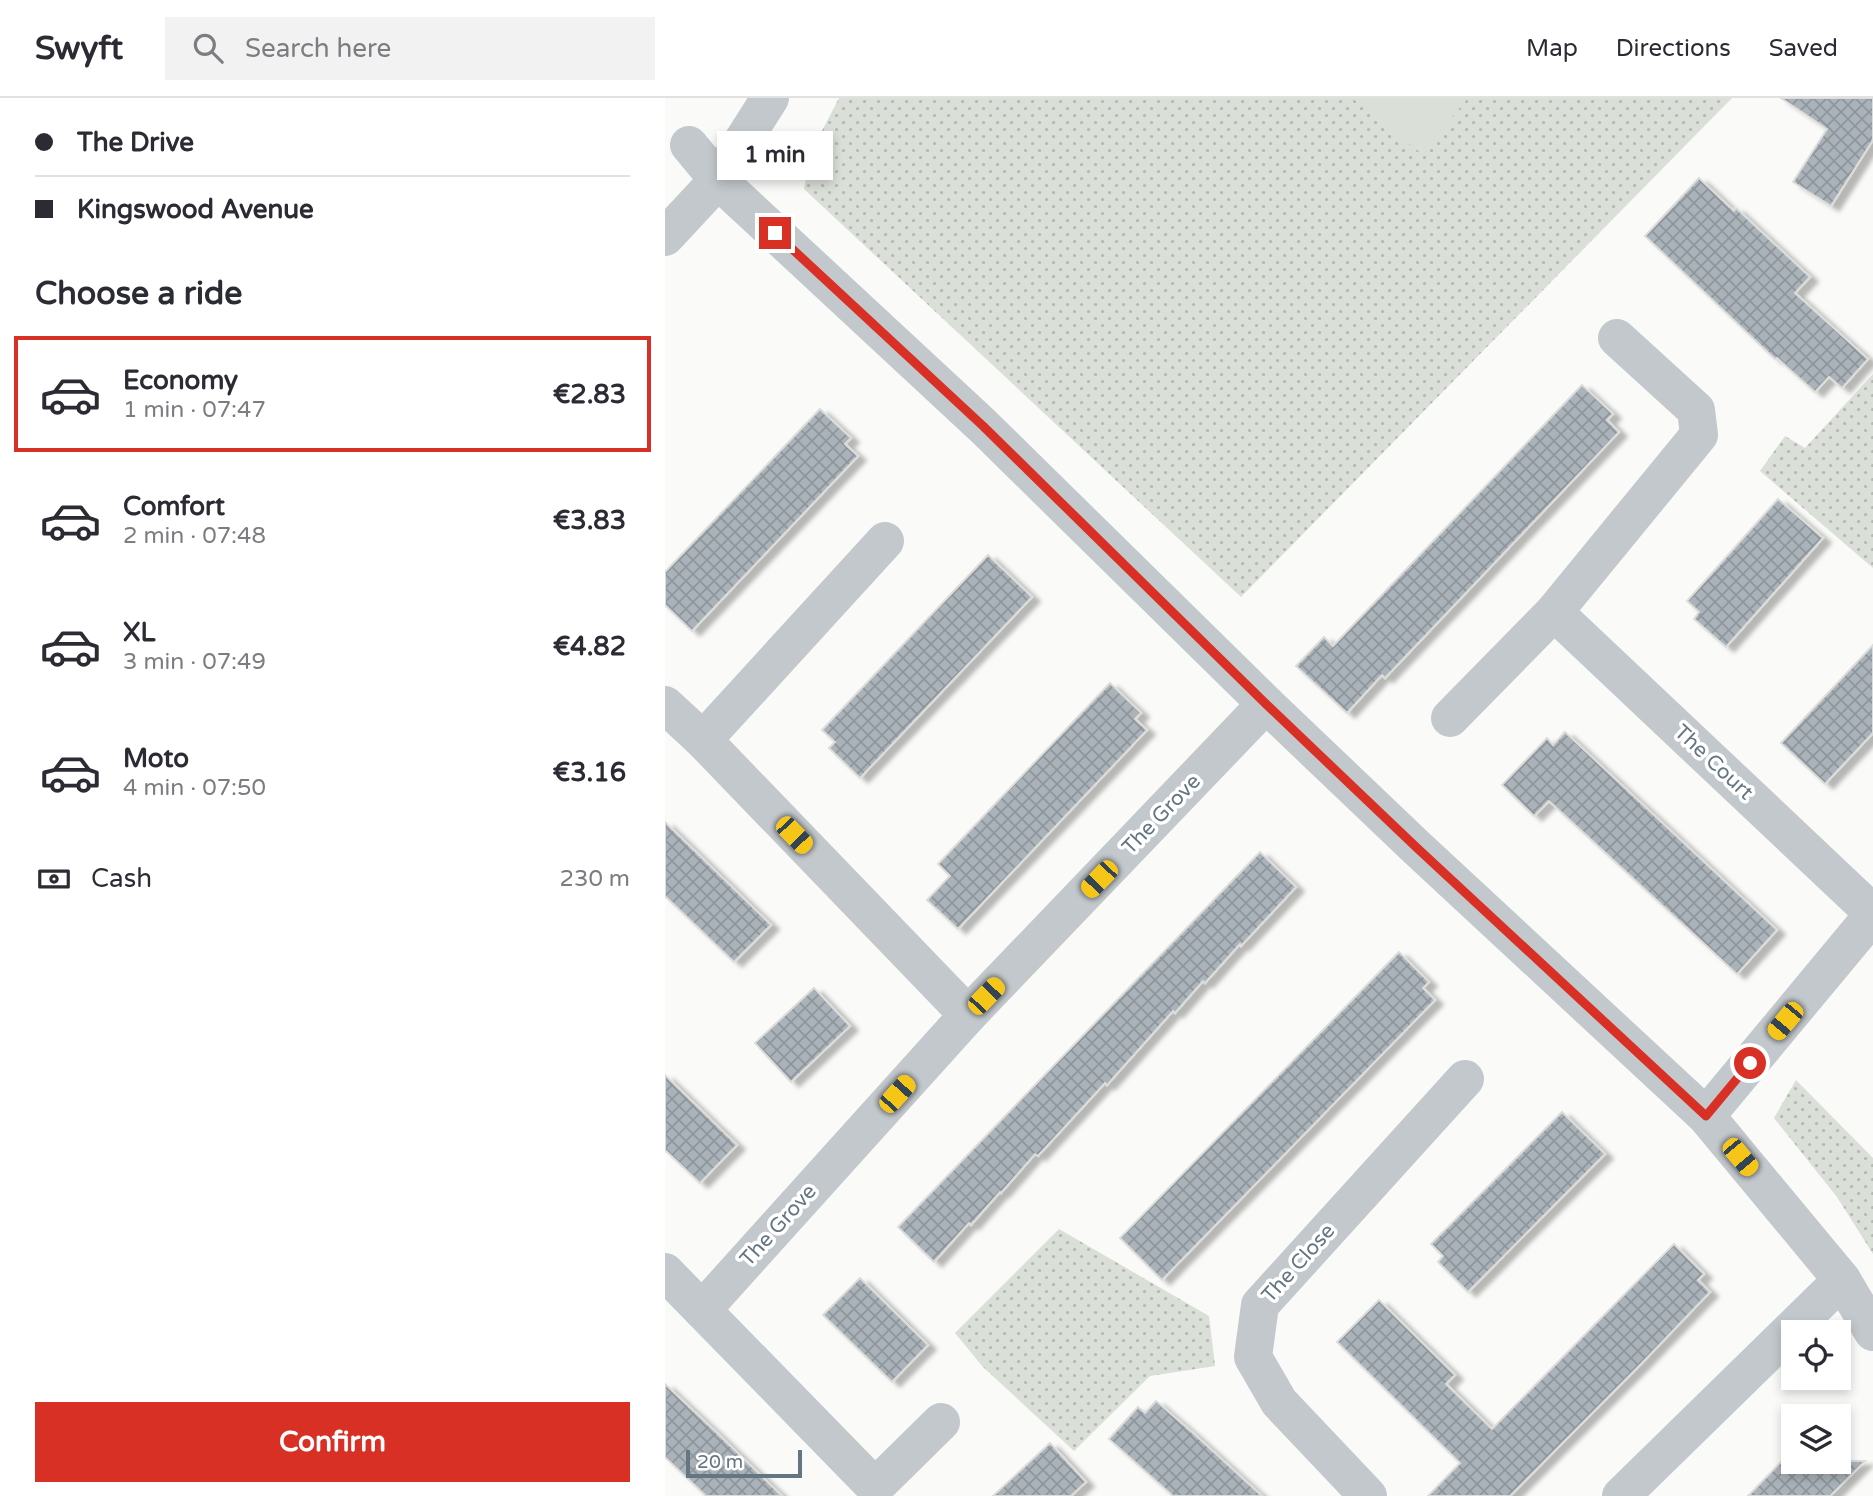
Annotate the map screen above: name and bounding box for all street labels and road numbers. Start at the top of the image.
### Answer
street label: The Court [1669,720,1758,805]
street label: The Grove [1117,769,1206,860]
street label: The Grove [735,1179,822,1272]
street label: The Close [1257,1219,1340,1308]

